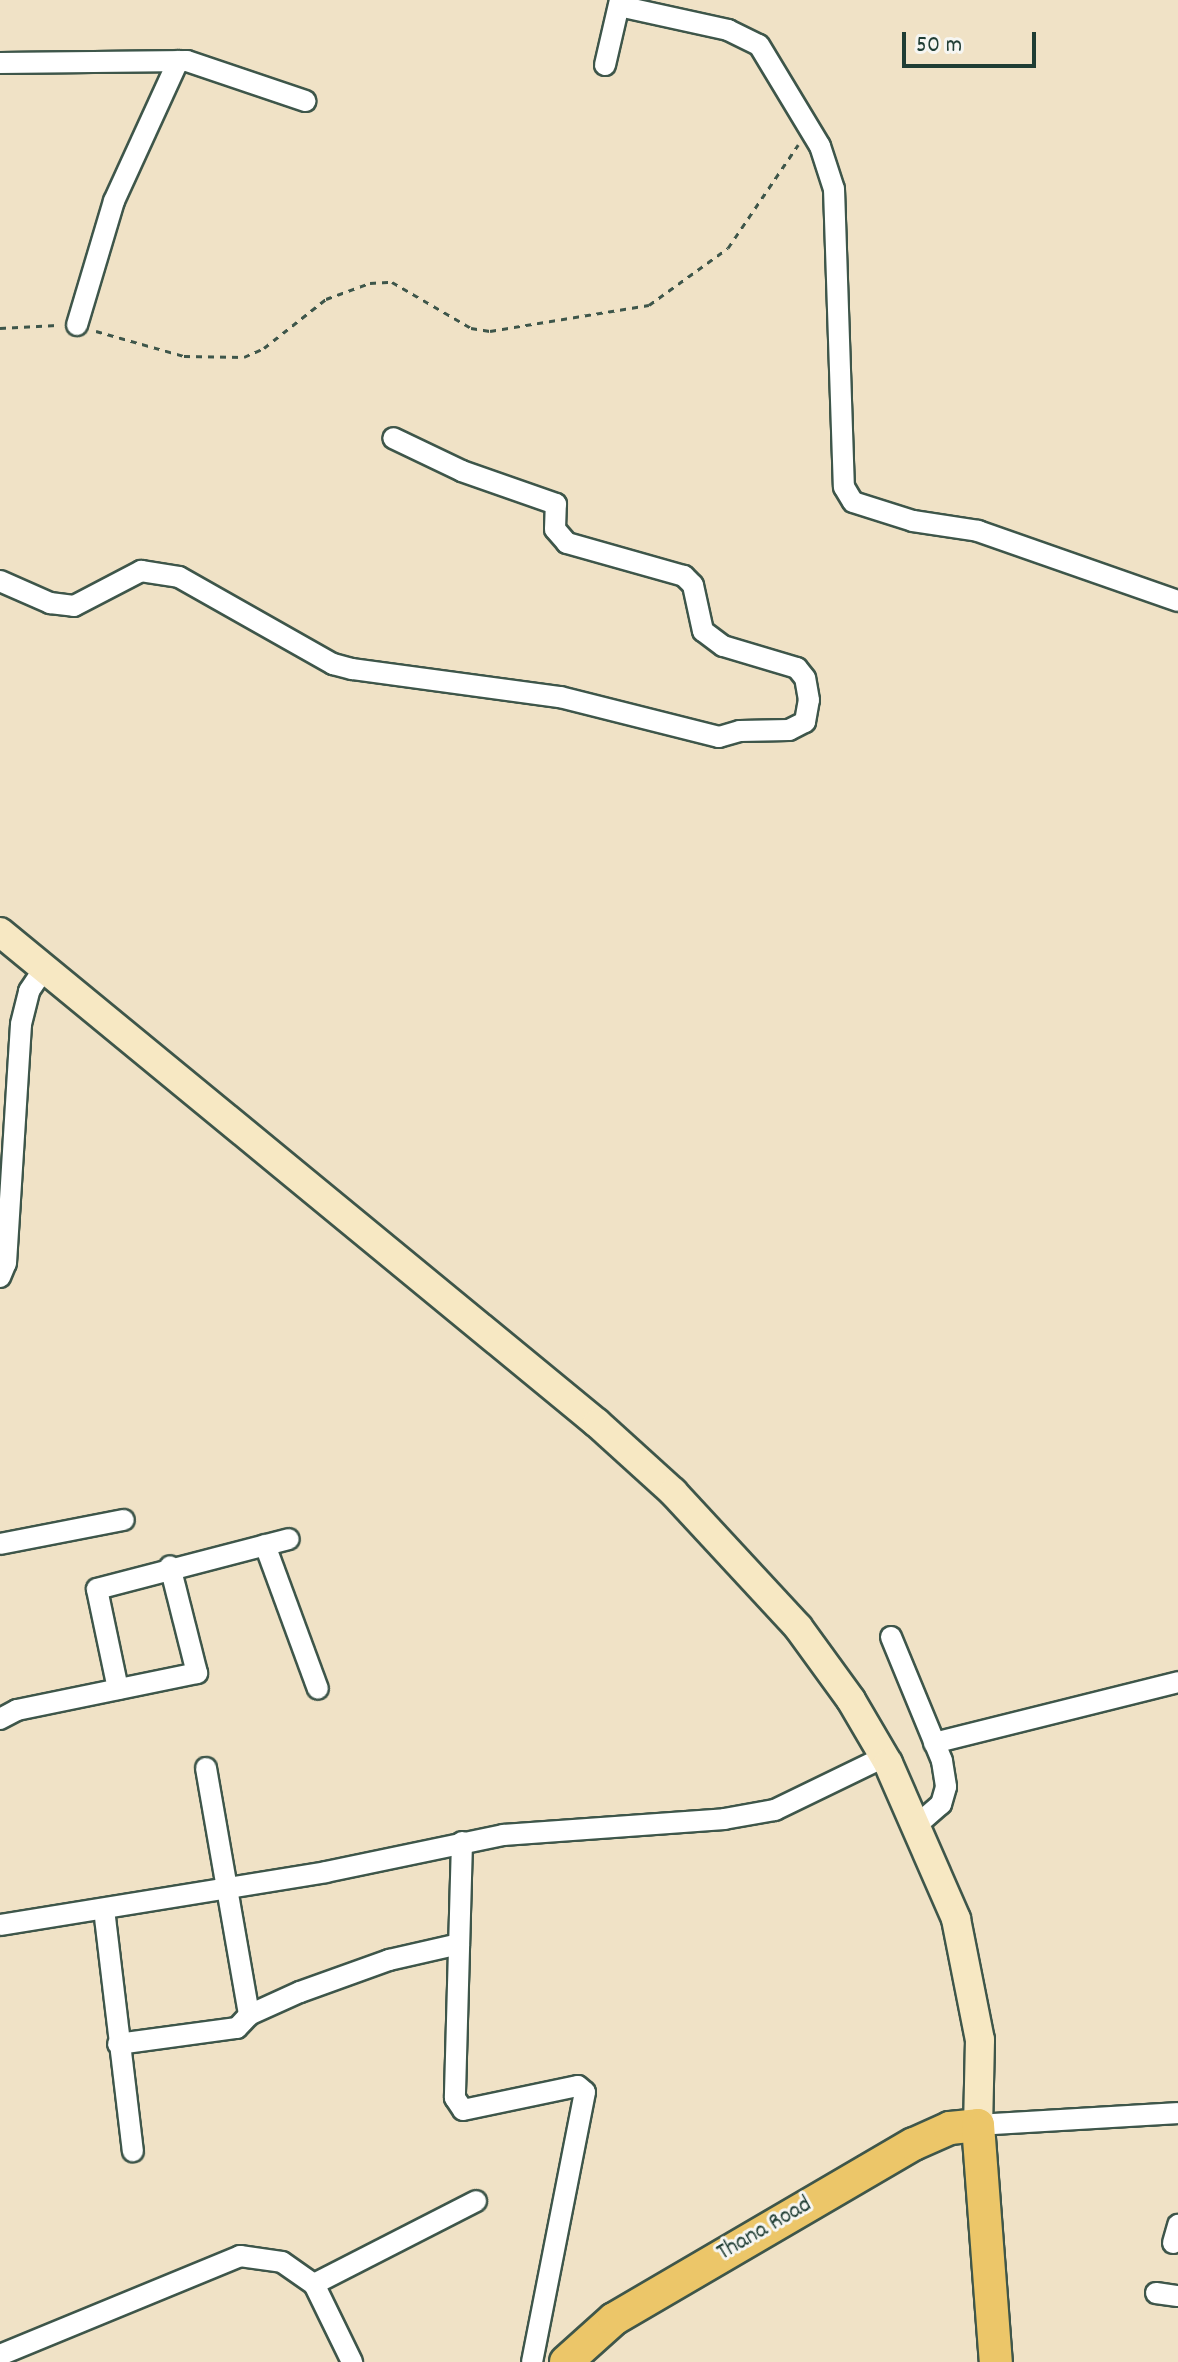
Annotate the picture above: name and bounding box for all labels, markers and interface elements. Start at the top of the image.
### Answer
scale bar [906,16,1040,66]
text: 50 m [916,29,962,63]
street label: Thana Road [713,2191,817,2269]

